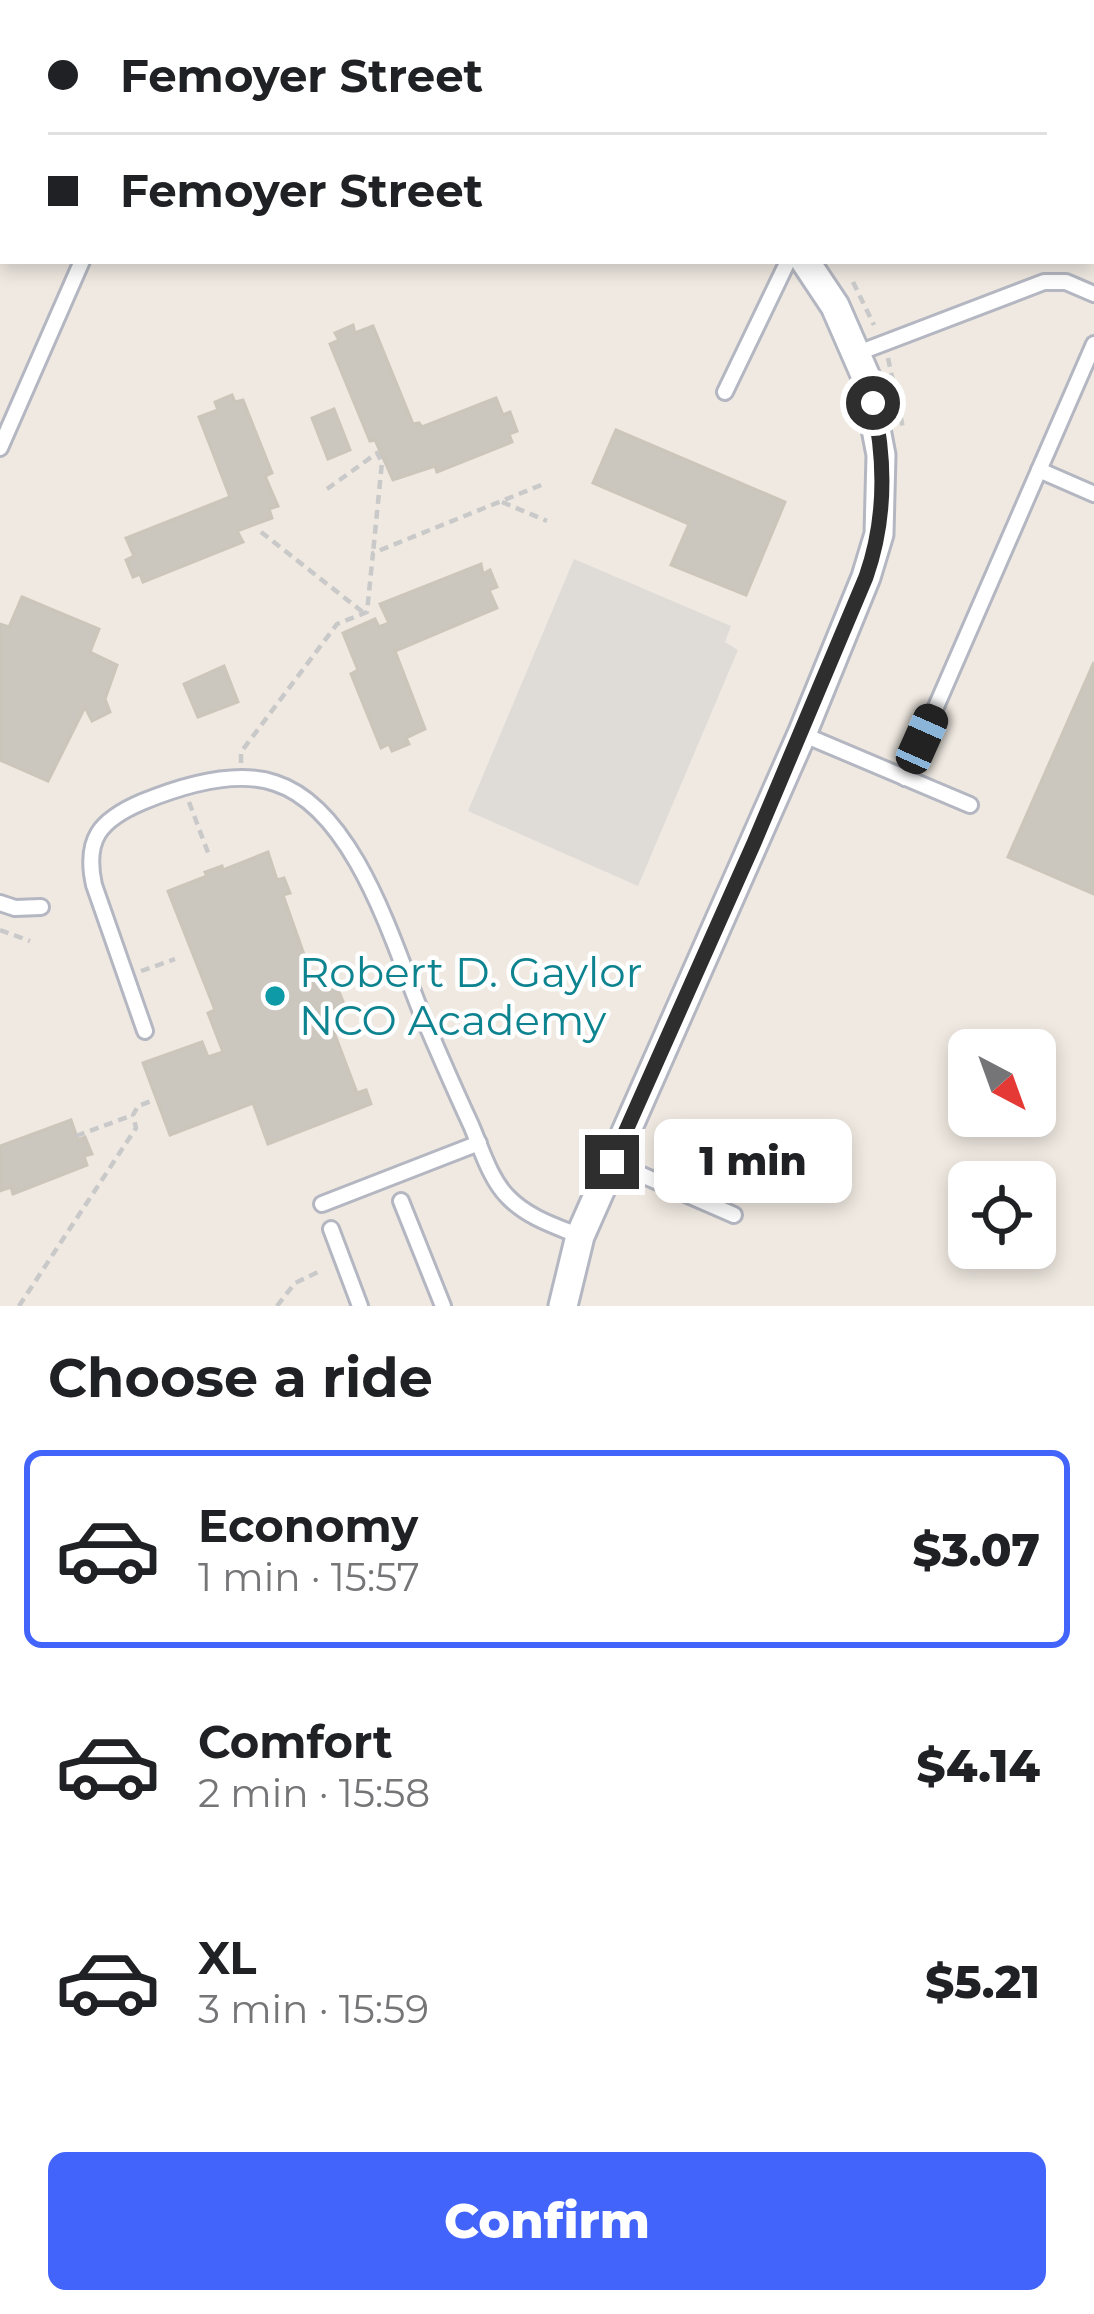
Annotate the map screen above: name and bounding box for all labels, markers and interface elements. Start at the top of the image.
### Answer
text: Femoyer Street [120,48,483,103]
text: Femoyer Street [120,163,483,218]
route start [846,376,900,430]
car [891,699,953,779]
place label: Robert D. Gaylor NCO Academy [299,946,643,1046]
marker: Robert D. Gaylor NCO Academy [262,983,288,1009]
north arrow [948,1029,1056,1137]
map controls [948,1029,1056,1269]
callout: 1 min [654,1120,852,1204]
route end [585,1135,639,1189]
text: 1 min [699,1137,807,1185]
button: locate [948,1161,1056,1269]
text: Choose a ride [48,1345,433,1411]
icon: car [54,1495,162,1603]
text: Economy [198,1498,418,1553]
text: $3.07 [913,1522,1040,1577]
text: 1 min · 15:57 [198,1553,420,1601]
icon: car [54,1711,162,1819]
text: Comfort [198,1714,393,1769]
text: $4.14 [916,1738,1040,1793]
text: 2 min · 15:58 [198,1769,430,1817]
icon: car [54,1927,162,2035]
text: XL [198,1930,256,1985]
text: $5.21 [925,1954,1040,2009]
text: 3 min · 15:59 [198,1985,429,2033]
button: Confirm [48,2152,1046,2290]

